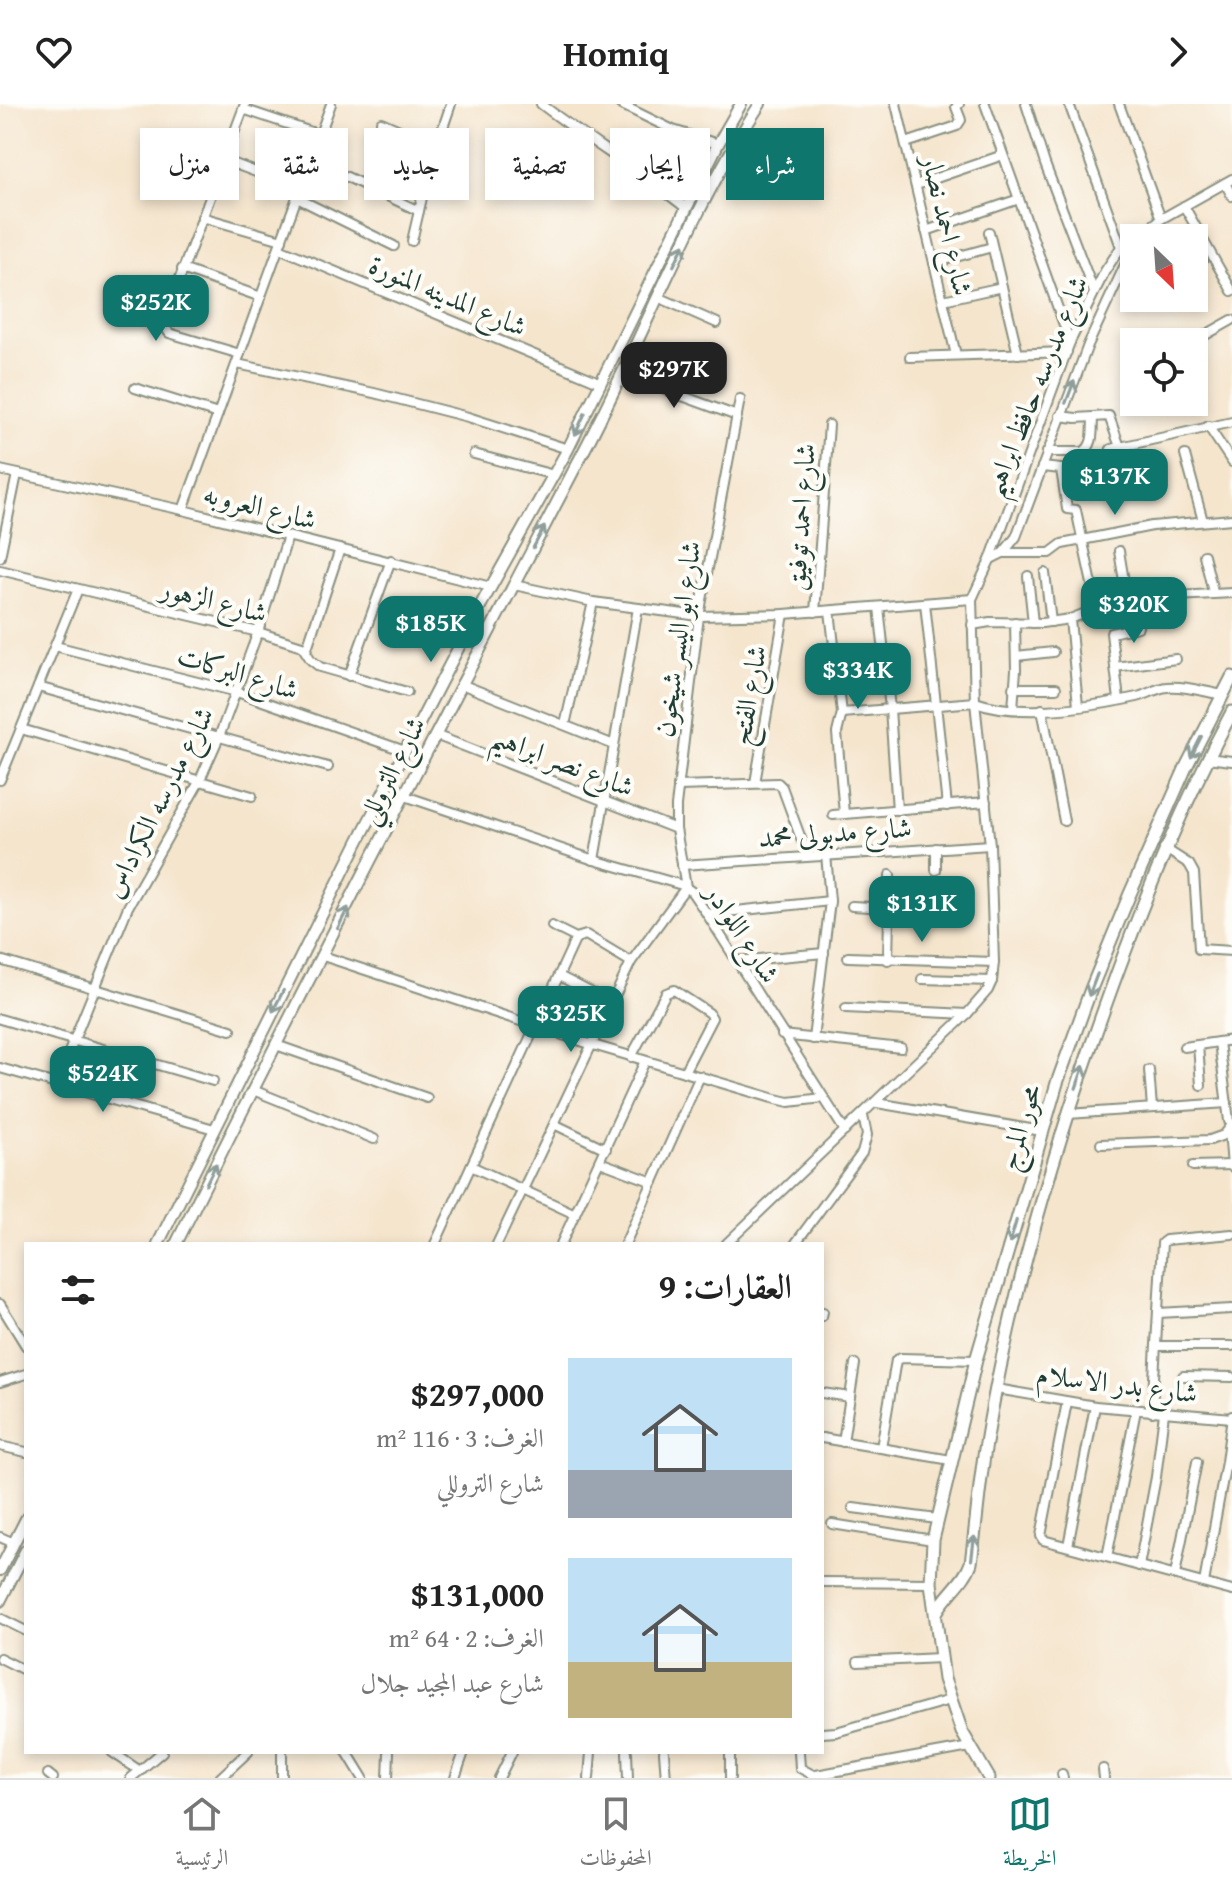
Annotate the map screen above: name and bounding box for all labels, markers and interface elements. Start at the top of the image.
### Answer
text: Homiq [563,26,669,79]
icon: heart [32,30,76,74]
icon: forward [1156,30,1200,74]
chip: منزل [140,128,239,200]
chip: شقة [255,128,348,200]
chip: جديد [364,128,469,200]
chip: تصفية [485,128,594,200]
chip: إيجار [610,128,710,200]
chip: شراء [726,128,824,200]
street label: شارع احمد نصار [908,147,985,300]
north arrow [1120,224,1208,312]
map controls [1120,224,1208,416]
street label: شارع المدينه المنورة [361,243,533,350]
one-way arrow [672,243,687,267]
street label: شارع مدرسه حافظ ابراهيم [971,269,1105,506]
pin: $252K [100,275,212,343]
text: $252K [121,281,191,320]
button: locate [1120,328,1208,416]
pin: $297K [618,342,730,410]
text: $297K [639,348,709,387]
one-way arrow [1064,380,1078,405]
one-way arrow [572,411,587,435]
street label: شارع احمد توفيق [774,442,829,592]
pin: $137K [1059,449,1171,517]
text: $137K [1080,455,1150,494]
street label: شارع العروبه [198,472,321,543]
one-way arrow [531,526,547,550]
street label: شارع ابو اليسر شيخون [642,538,715,740]
street label: شارع الزهور [153,566,272,636]
pin: $320K [1078,577,1190,645]
text: $320K [1099,583,1169,622]
pin: $185K [375,596,487,664]
text: $185K [396,602,466,641]
street label: شارع البركات [171,634,304,713]
street label: شارع الفتح [719,642,781,749]
pin: $334K [802,643,914,711]
text: $334K [823,649,893,688]
street label: شارع مدرسه الكراداس [92,699,227,906]
street label: شارع التروللي [346,709,441,834]
street label: شارع نصر ابراهيم [483,715,640,814]
one-way arrow [1188,734,1204,758]
street label: شارع مدبولى محمد [757,806,913,861]
street label: شارع اللوادر [691,872,791,993]
pin: $131K [866,876,978,944]
text: $131K [887,882,957,921]
one-way arrow [335,907,351,930]
one-way arrow [1085,972,1099,997]
pin: $325K [515,986,627,1054]
one-way arrow [270,989,285,1013]
text: $325K [536,992,606,1031]
pin: $524K [47,1046,159,1114]
text: $524K [68,1052,138,1091]
one-way arrow [1074,1065,1089,1090]
street label: محور المرج [986,1079,1057,1177]
one-way arrow [204,1162,219,1186]
one-way arrow [1005,1219,1020,1245]
text: العقارات: 9 [658,1261,792,1310]
icon: filters [56,1268,100,1312]
street label: شارع بدر الاسلام [1033,1352,1200,1418]
text: $297,000 [411,1369,544,1418]
icon: home [632,1390,728,1486]
text: الغرف: 3 · 116 m² [376,1418,544,1457]
text: شارع التروللي [436,1463,544,1502]
one-way arrow [965,1535,980,1562]
text: $131,000 [411,1569,544,1618]
icon: home [632,1590,728,1686]
text: الغرف: 2 · 64 m² [389,1618,544,1657]
text: شارع عبد المجيد جلال [361,1663,544,1702]
tab: الرئيسية [176,1792,228,1879]
tab: المحفوظات [579,1792,652,1879]
tab: الخريطة [1003,1792,1056,1879]

